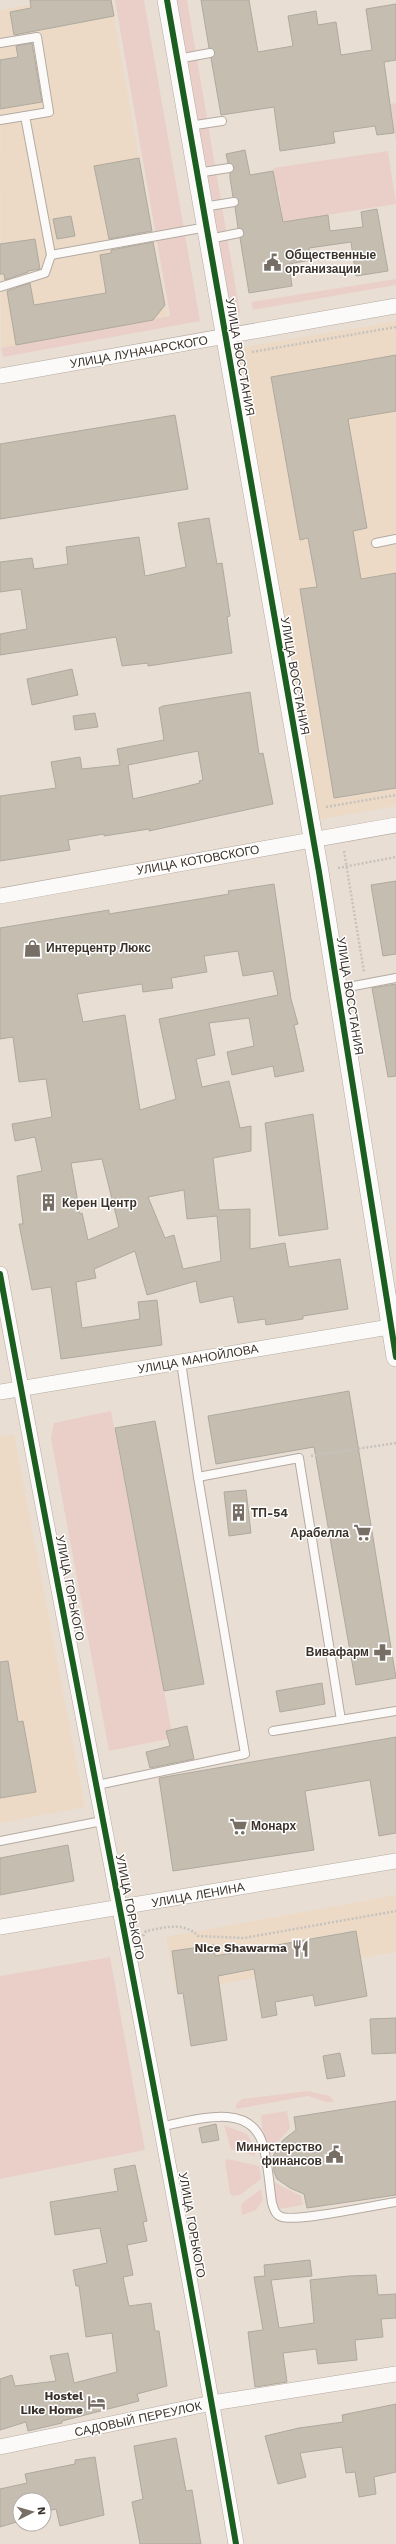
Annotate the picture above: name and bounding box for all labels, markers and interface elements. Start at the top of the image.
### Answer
place label: Общественные организации [285,248,377,276]
public building icon: Общественные организации [262,252,282,272]
street label: УЛИЦА ВОССТАНИЯ [223,297,257,417]
street label: УЛИЦА ЛУНАЧАРСКОГО [69,333,209,371]
street label: УЛИЦА ВОССТАНИЯ [278,616,312,736]
street label: УЛИЦА КОТОВСКОГО [135,842,261,878]
street label: УЛИЦА ВОССТАНИЯ [334,936,366,1056]
shop icon: Интерцентр Люкс [23,938,43,958]
place label: Интерцентр Люкс [46,941,151,955]
building icon: Керен Центр [39,1193,59,1213]
place label: Керен Центр [62,1196,137,1210]
street label: УЛИЦА МАНОЙЛОВА [136,1341,259,1376]
building icon: ТП-54 [228,1503,248,1523]
place label: ТП-54 [251,1506,288,1520]
supermarket icon: Арабелла [352,1523,372,1543]
place label: Арабелла [290,1526,349,1540]
street label: УЛИЦА ГОРЬКОГО [53,1534,87,1642]
pharmacy icon: Вивафарм [372,1642,392,1662]
place label: Вивафарм [306,1645,369,1659]
supermarket icon: Монарх [228,1816,248,1836]
place label: Монарх [251,1819,296,1833]
street label: УЛИЦА ГОРЬКОГО [113,1853,147,1961]
street label: УЛИЦА ЛЕНИНА [150,1880,246,1910]
restaurant icon: Nice Shawarma [290,1938,310,1958]
place label: Nice Shawarma [194,1941,287,1955]
place label: Министерство финансов [236,2140,322,2168]
public building icon: Министерство финансов [325,2144,345,2164]
street label: УЛИЦА ГОРЬКОГО [176,2171,208,2279]
place label: Hostel Like Home [20,2389,83,2417]
hotel icon: Hostel Like Home [86,2393,106,2413]
street label: САДОВЫЙ ПЕРЕУЛОК [73,2398,203,2439]
north arrow [12,2492,52,2532]
text: N [35,2506,48,2516]

